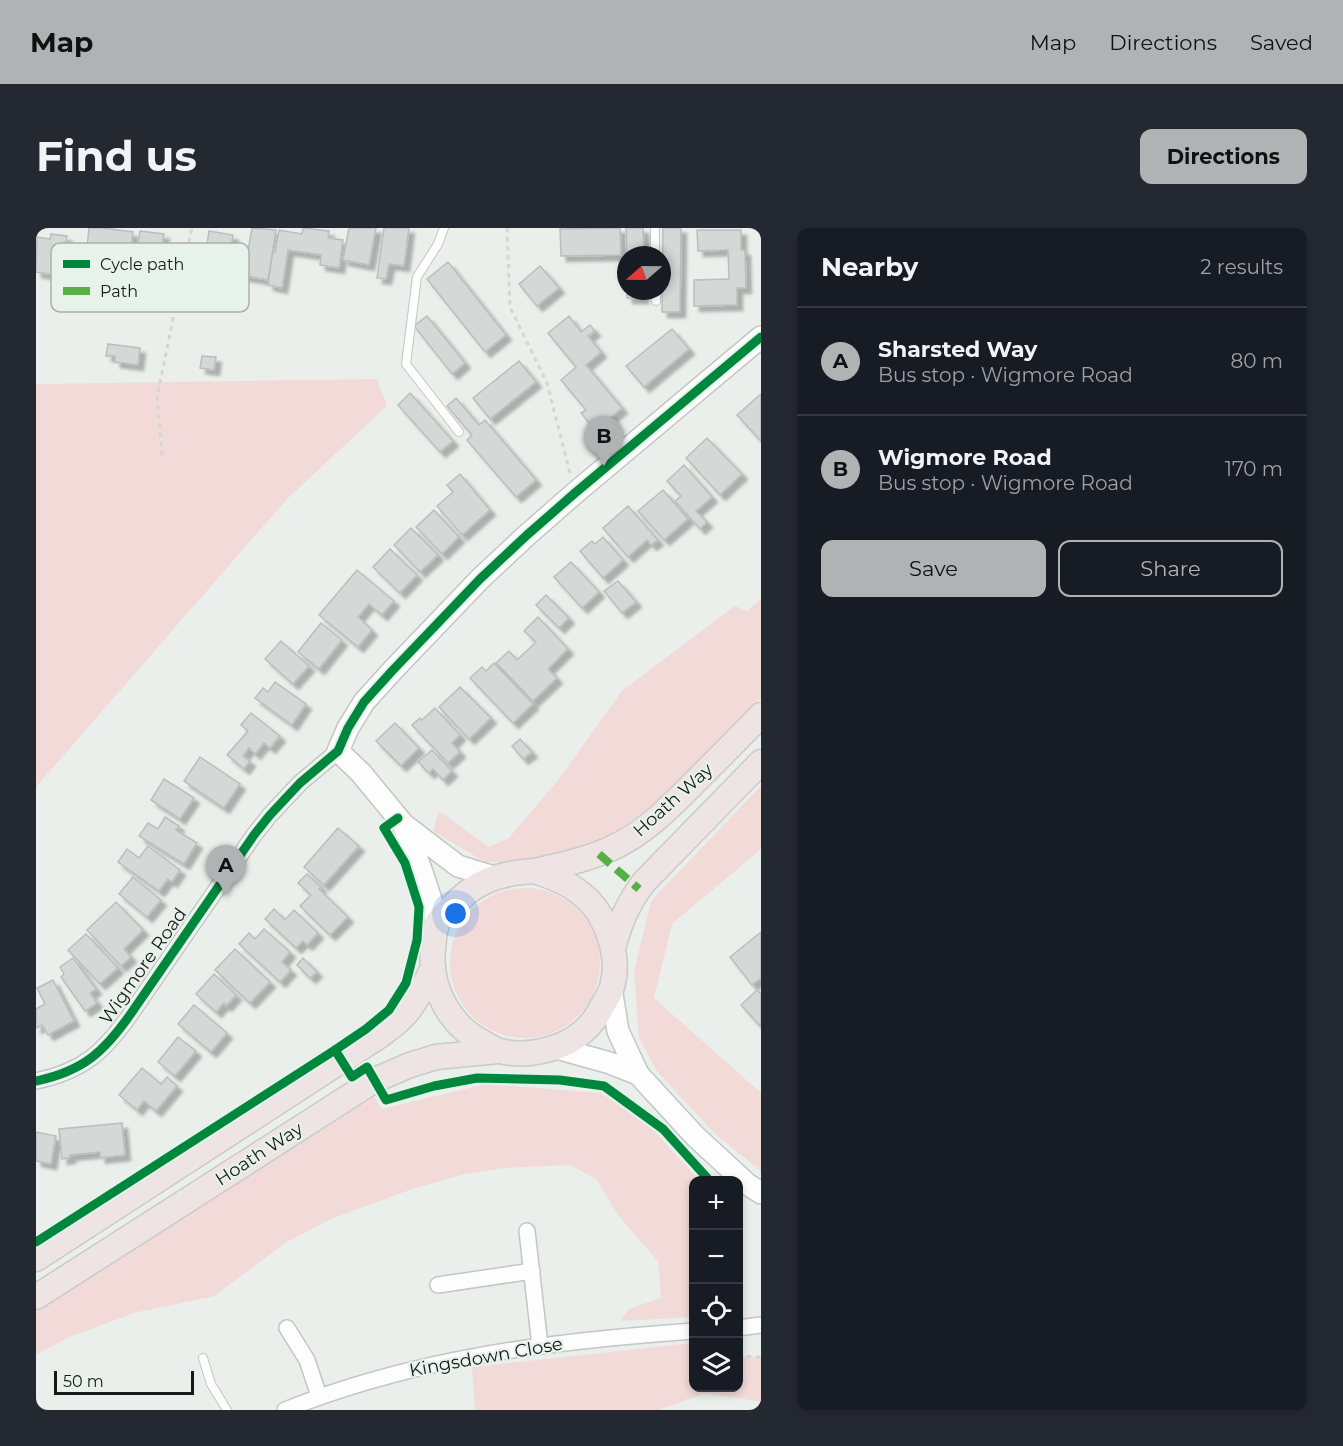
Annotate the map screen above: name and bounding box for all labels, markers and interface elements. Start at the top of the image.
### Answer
text: Map [30,25,93,59]
text: Map [1030,30,1076,55]
text: Directions [1109,30,1217,55]
text: Saved [1250,30,1313,55]
button: Directions [1140,129,1307,184]
text: Find us [36,130,197,182]
legend [51,243,249,312]
north arrow [617,246,671,300]
text: Nearby [821,251,918,283]
text: Cycle path [100,255,184,274]
text: 2 results [1200,255,1283,279]
text: Path [100,282,138,301]
text: Sharsted Way [878,336,1037,363]
text: A [833,349,848,373]
text: 80 m [1231,349,1283,373]
text: Bus stop · Wigmore Road [878,363,1133,387]
pin: B [584,416,624,466]
text: Wigmore Road [878,444,1052,471]
text: B [833,457,848,481]
text: 170 m [1225,457,1283,481]
text: Bus stop · Wigmore Road [878,471,1133,495]
button: Save [821,540,1046,597]
button: Share [1058,540,1283,597]
street label: Hoath Way [629,758,718,842]
pin: A [206,846,246,895]
your location [441,899,470,928]
street label: Wigmore Road [95,904,191,1028]
street label: Hoath Way [211,1117,307,1190]
map controls [689,1176,743,1392]
button: + [689,1176,743,1230]
button: − [689,1230,743,1284]
button: locate [689,1284,743,1338]
street label: Kingsdown Close [408,1333,565,1381]
button: layers [689,1338,743,1392]
scale bar [54,1368,194,1396]
text: 50 m [63,1372,104,1391]

